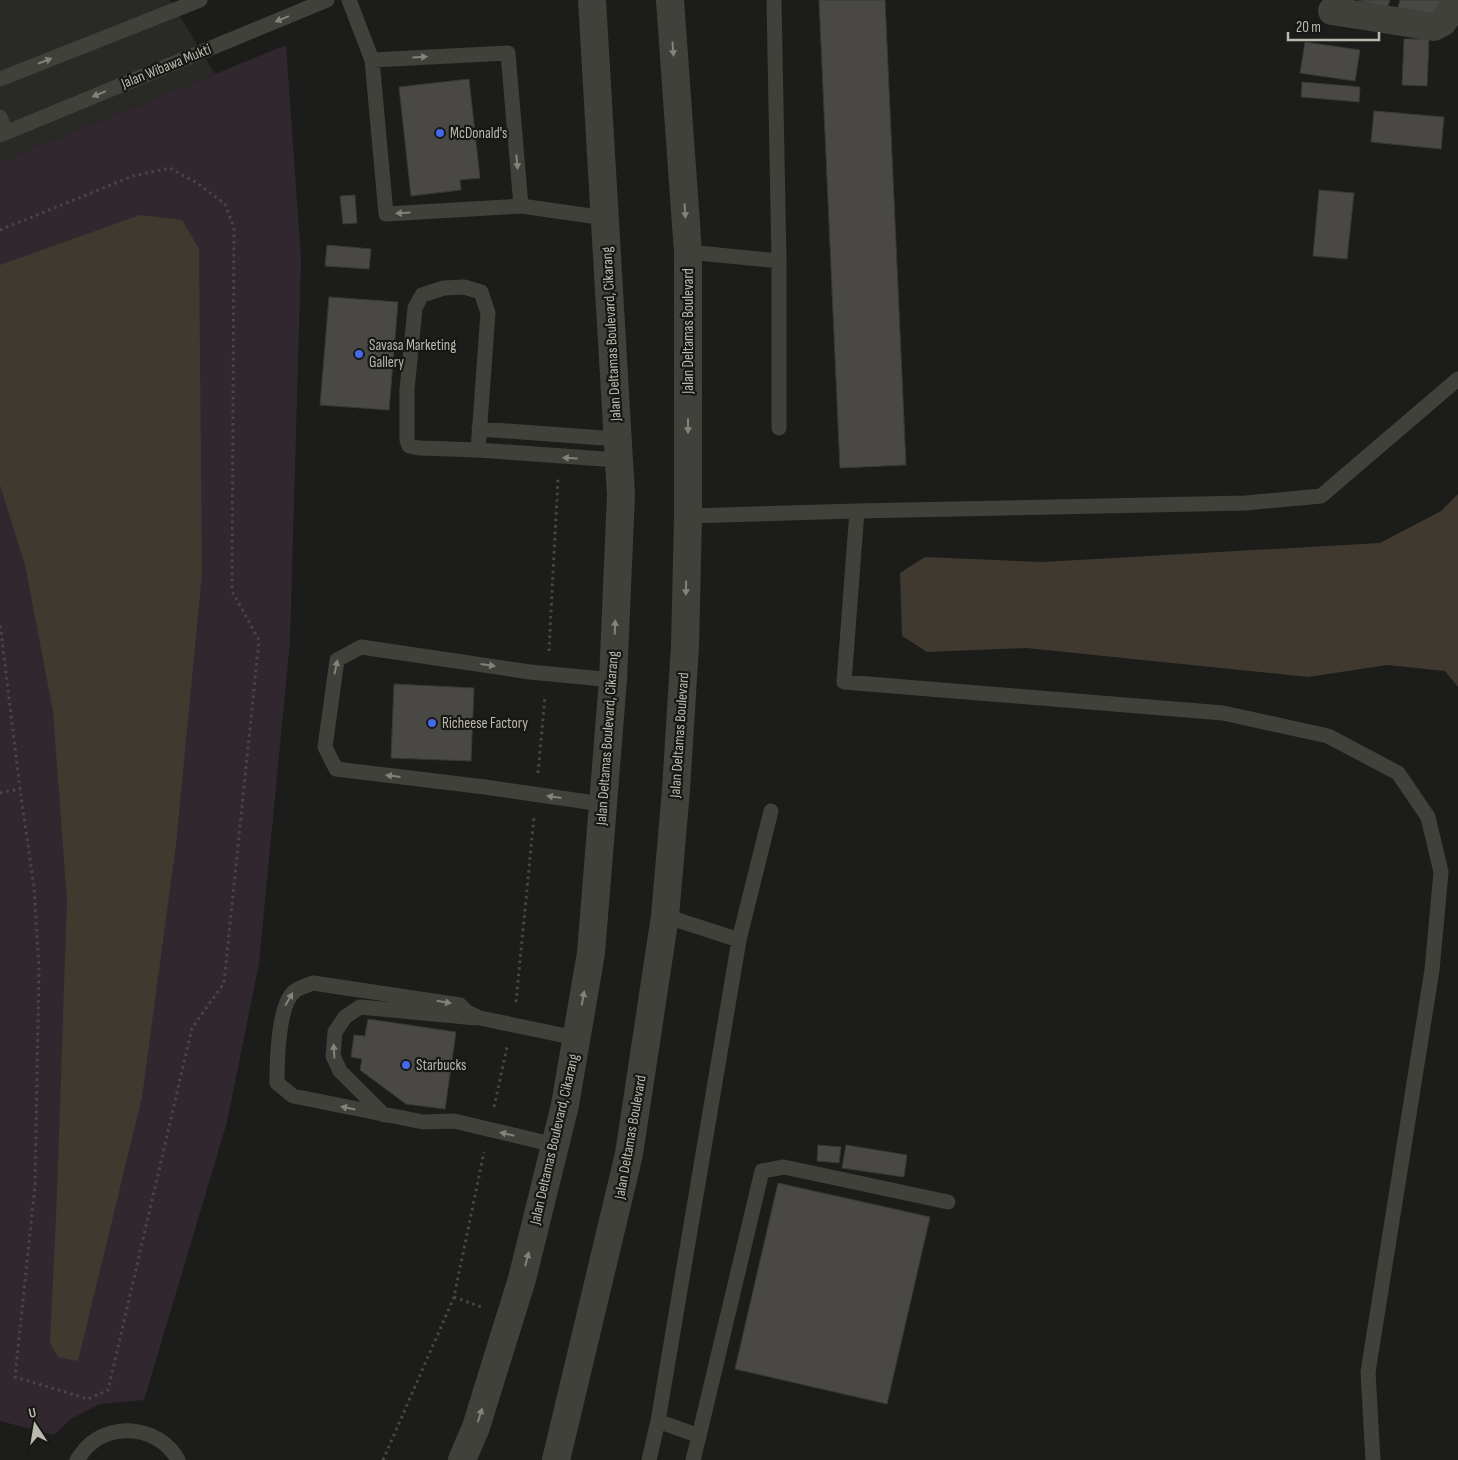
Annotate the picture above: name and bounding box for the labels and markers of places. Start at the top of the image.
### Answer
place label: McDonald's [450,124,508,143]
marker: McDonald's [434,127,446,139]
place label: Savasa Marketing Gallery [369,336,456,372]
marker: Savasa Marketing Gallery [353,348,365,360]
place label: Richeese Factory [442,714,528,733]
marker: Richeese Factory [426,717,438,729]
place label: Starbucks [416,1056,466,1075]
marker: Starbucks [400,1059,412,1071]

